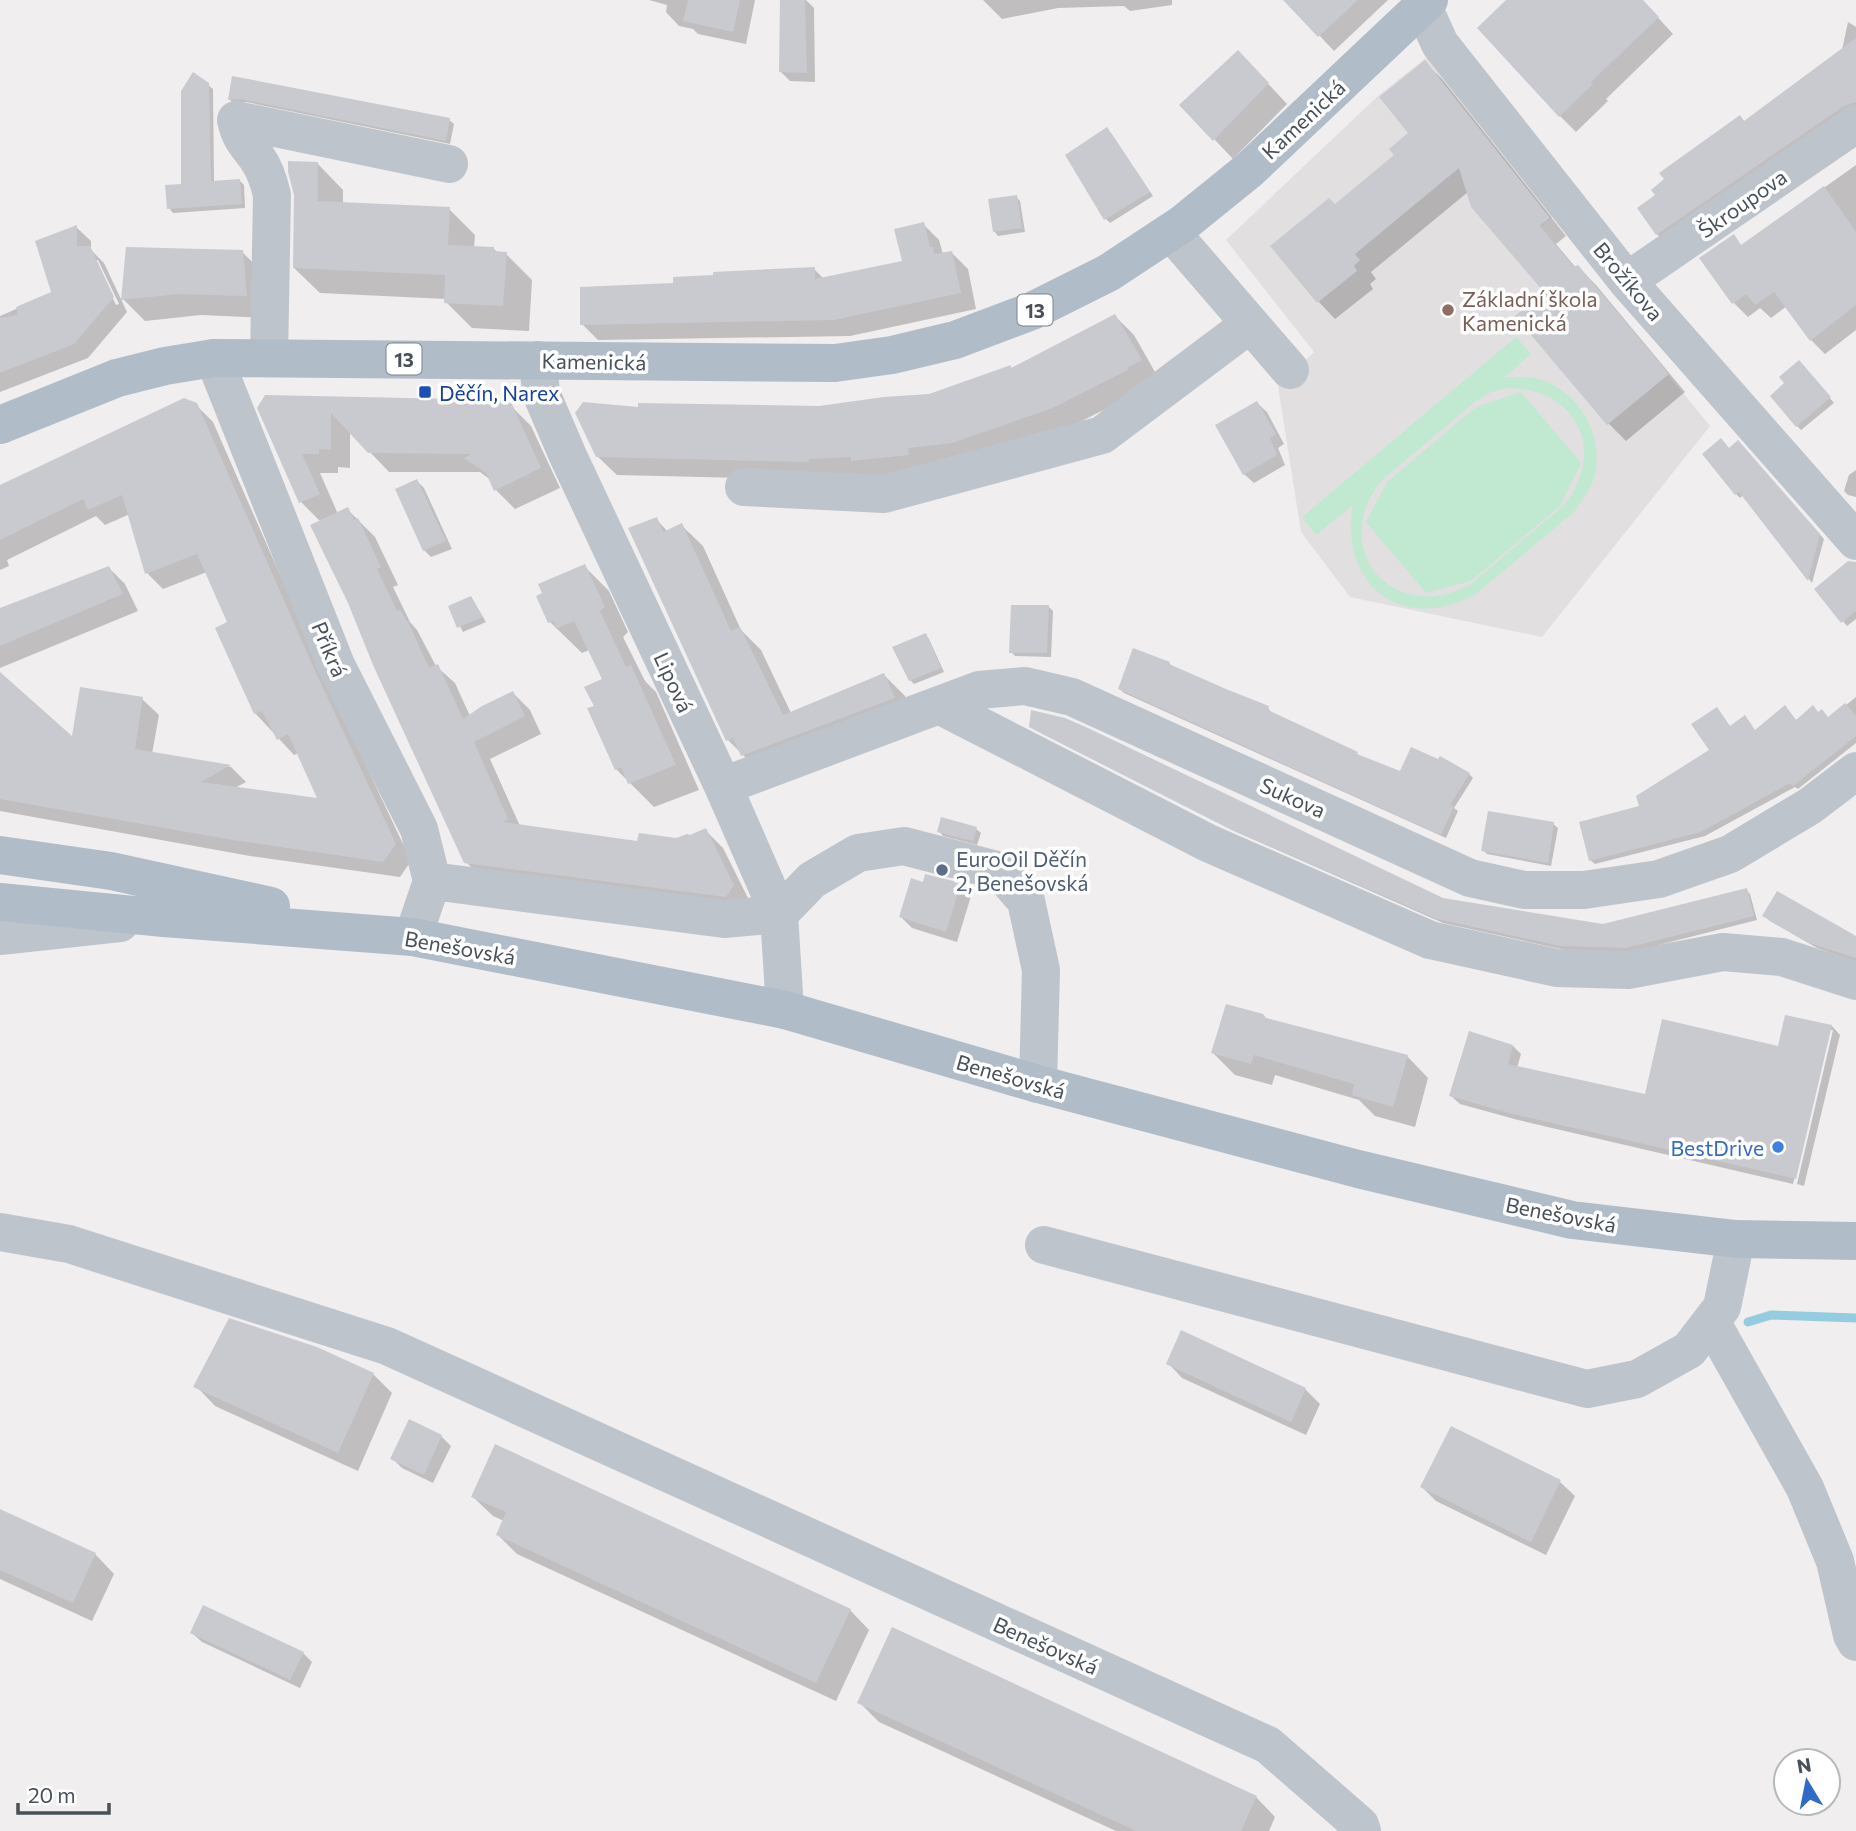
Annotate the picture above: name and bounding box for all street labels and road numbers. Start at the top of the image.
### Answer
street label: Kamenická [1256,74,1350,164]
street label: Škroupova [1693,163,1791,243]
street label: Brožíkova [1589,237,1669,325]
road number: 13 [1018,294,1052,326]
road number: 13 [386,344,422,374]
street label: Kamenická [542,348,646,374]
street label: Příkrá [307,618,353,680]
street label: Lipová [649,648,699,716]
street label: Sukova [1257,772,1329,822]
street label: Benešovská [403,925,517,969]
street label: Benešovská [954,1049,1068,1103]
street label: Benešovská [1504,1191,1618,1237]
street label: Benešovská [990,1611,1102,1679]

